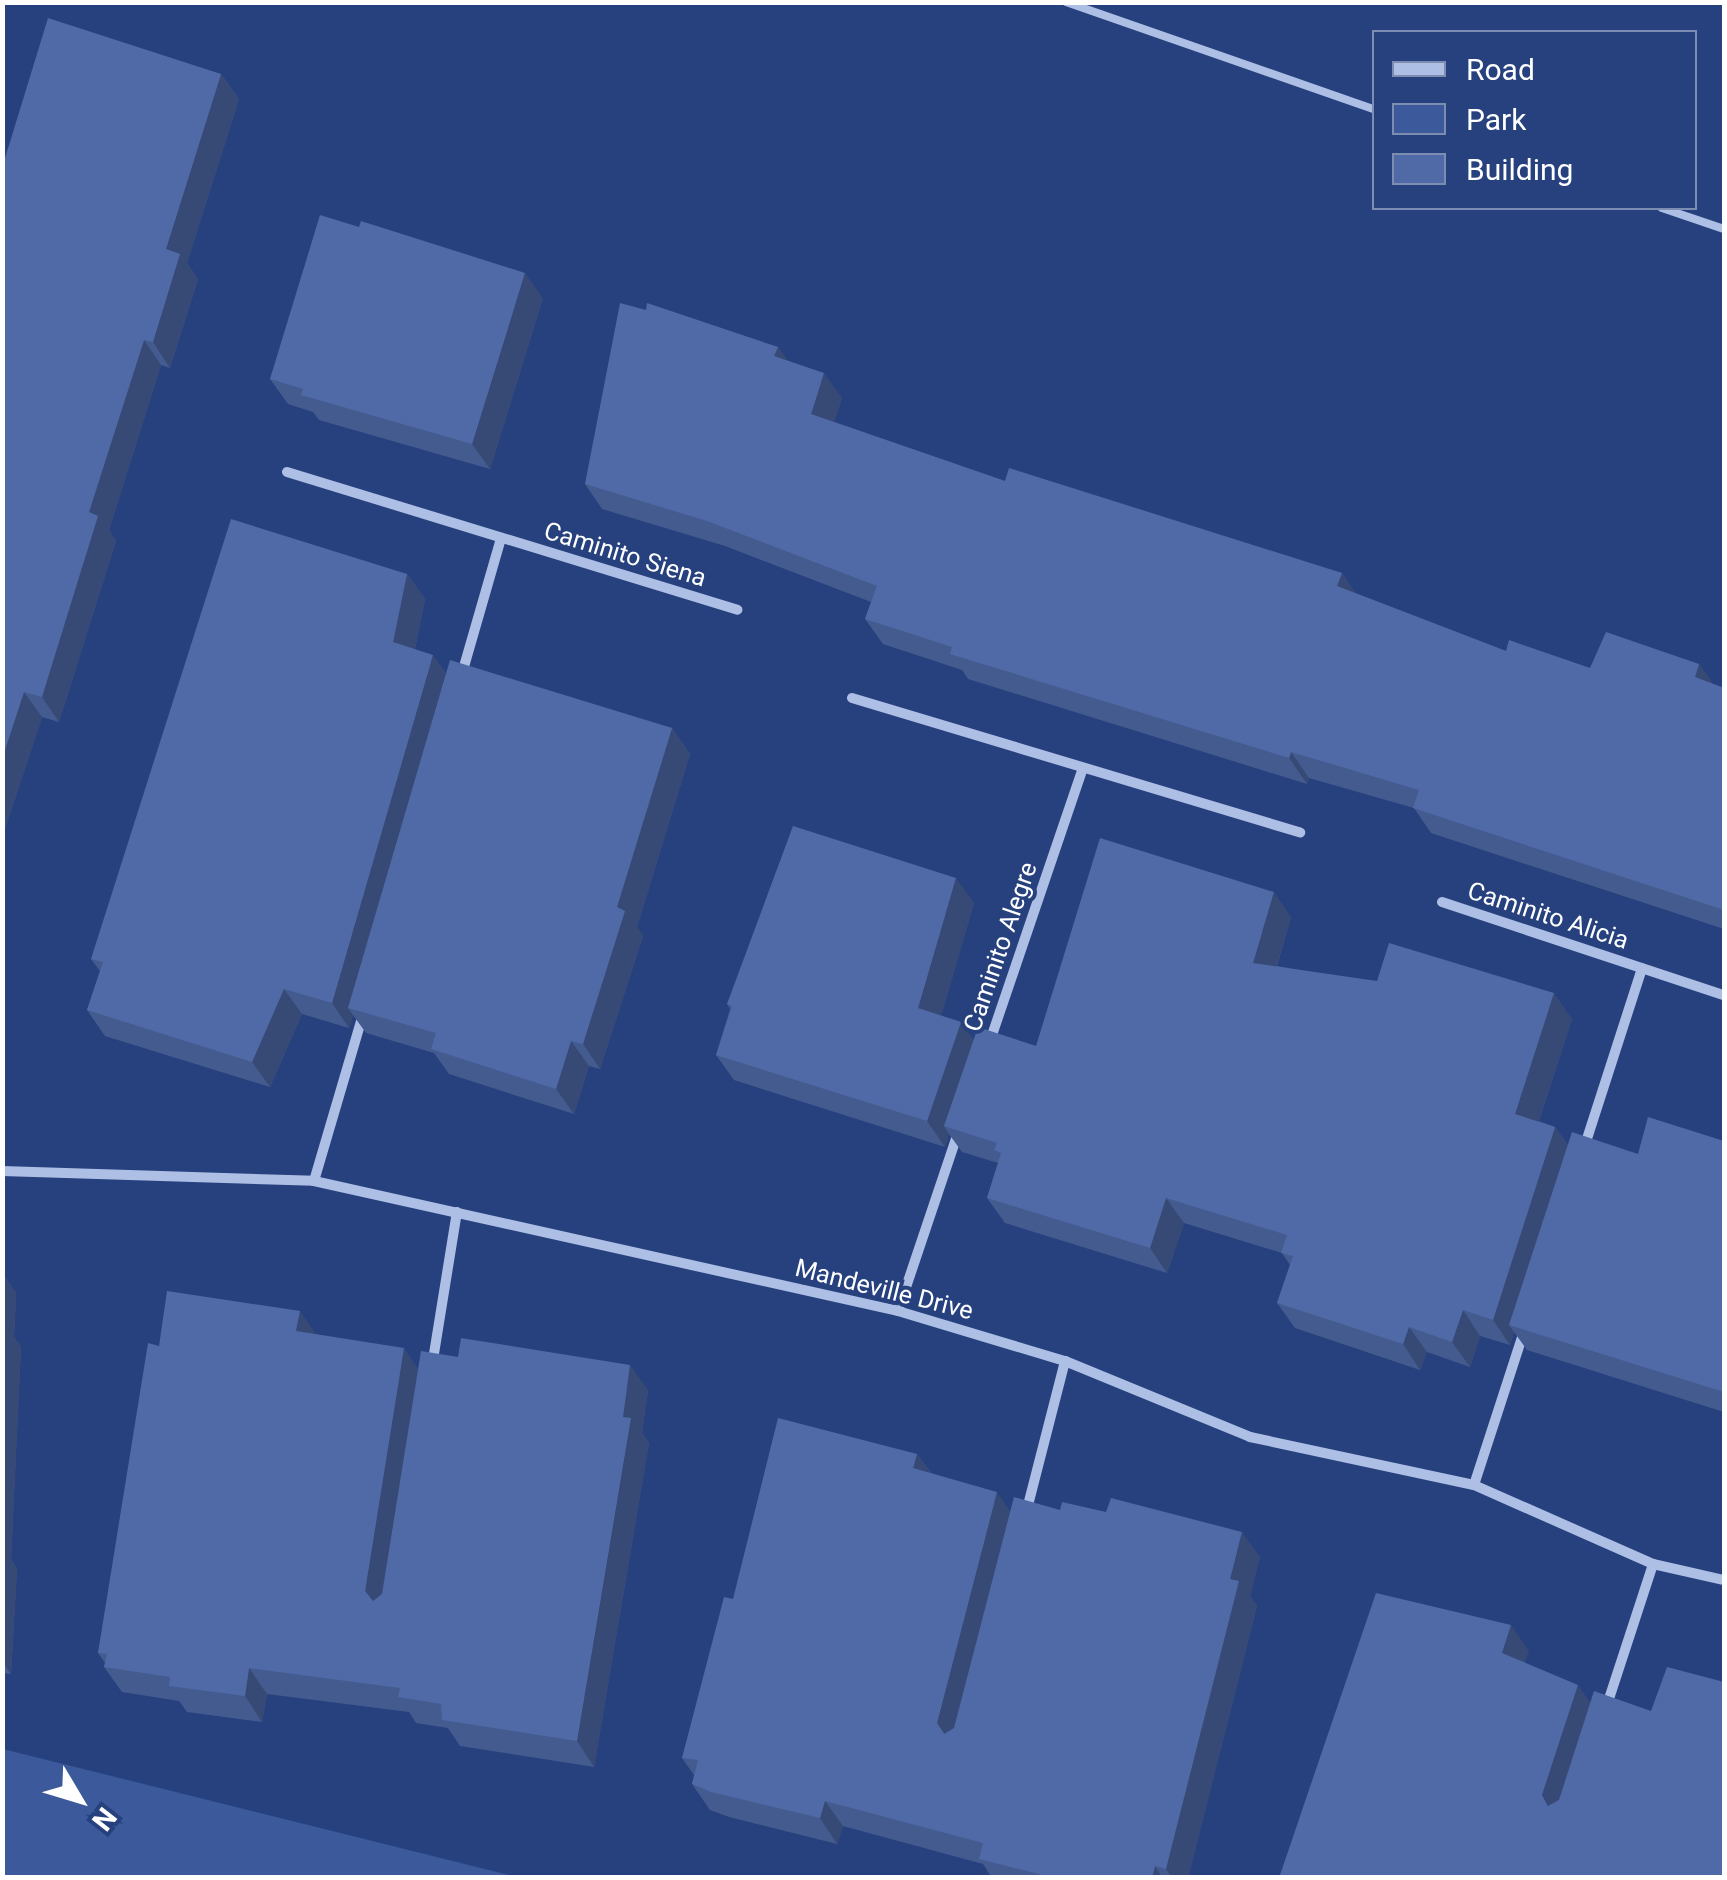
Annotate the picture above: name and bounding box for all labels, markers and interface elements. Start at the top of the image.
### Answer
legend [1372,30,1697,210]
text: Road [1466,52,1535,87]
text: Park [1466,102,1526,137]
text: Building [1466,152,1573,187]
street label: Caminito Siena [540,516,710,594]
street label: Caminito Alegre [958,858,1044,1036]
street label: Caminito Alicia [1464,876,1632,956]
street label: Mandeville Drive [792,1253,976,1327]
north arrow [30,1750,130,1850]
text: N [85,1801,123,1837]

